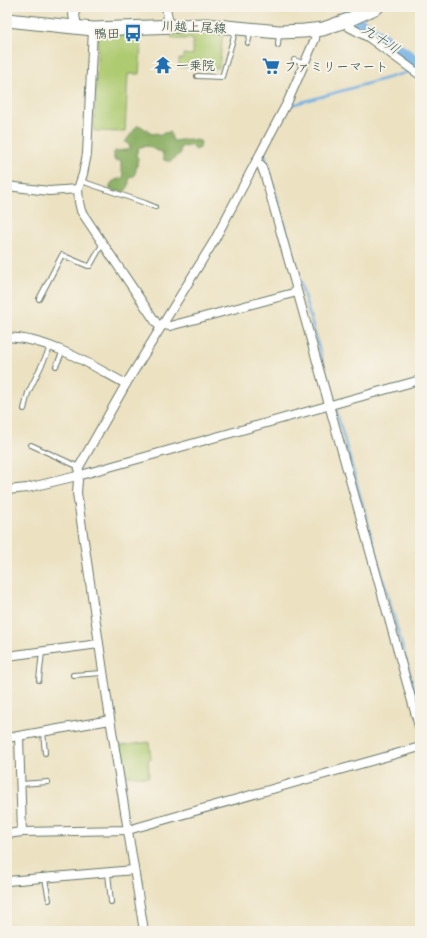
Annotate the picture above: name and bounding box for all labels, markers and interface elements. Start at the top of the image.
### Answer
street label: 川越上尾線 [161,18,228,36]
water label: 九十川 [359,20,403,58]
bus stop icon: 鴨田 [123,23,143,43]
place label: 鴨田 [94,26,120,41]
temple icon: 一乗院 [153,55,173,75]
supermarket icon: ファミリーマート [261,56,281,76]
place label: 一乗院 [176,58,215,73]
place label: ファミリーマート [284,59,388,74]

